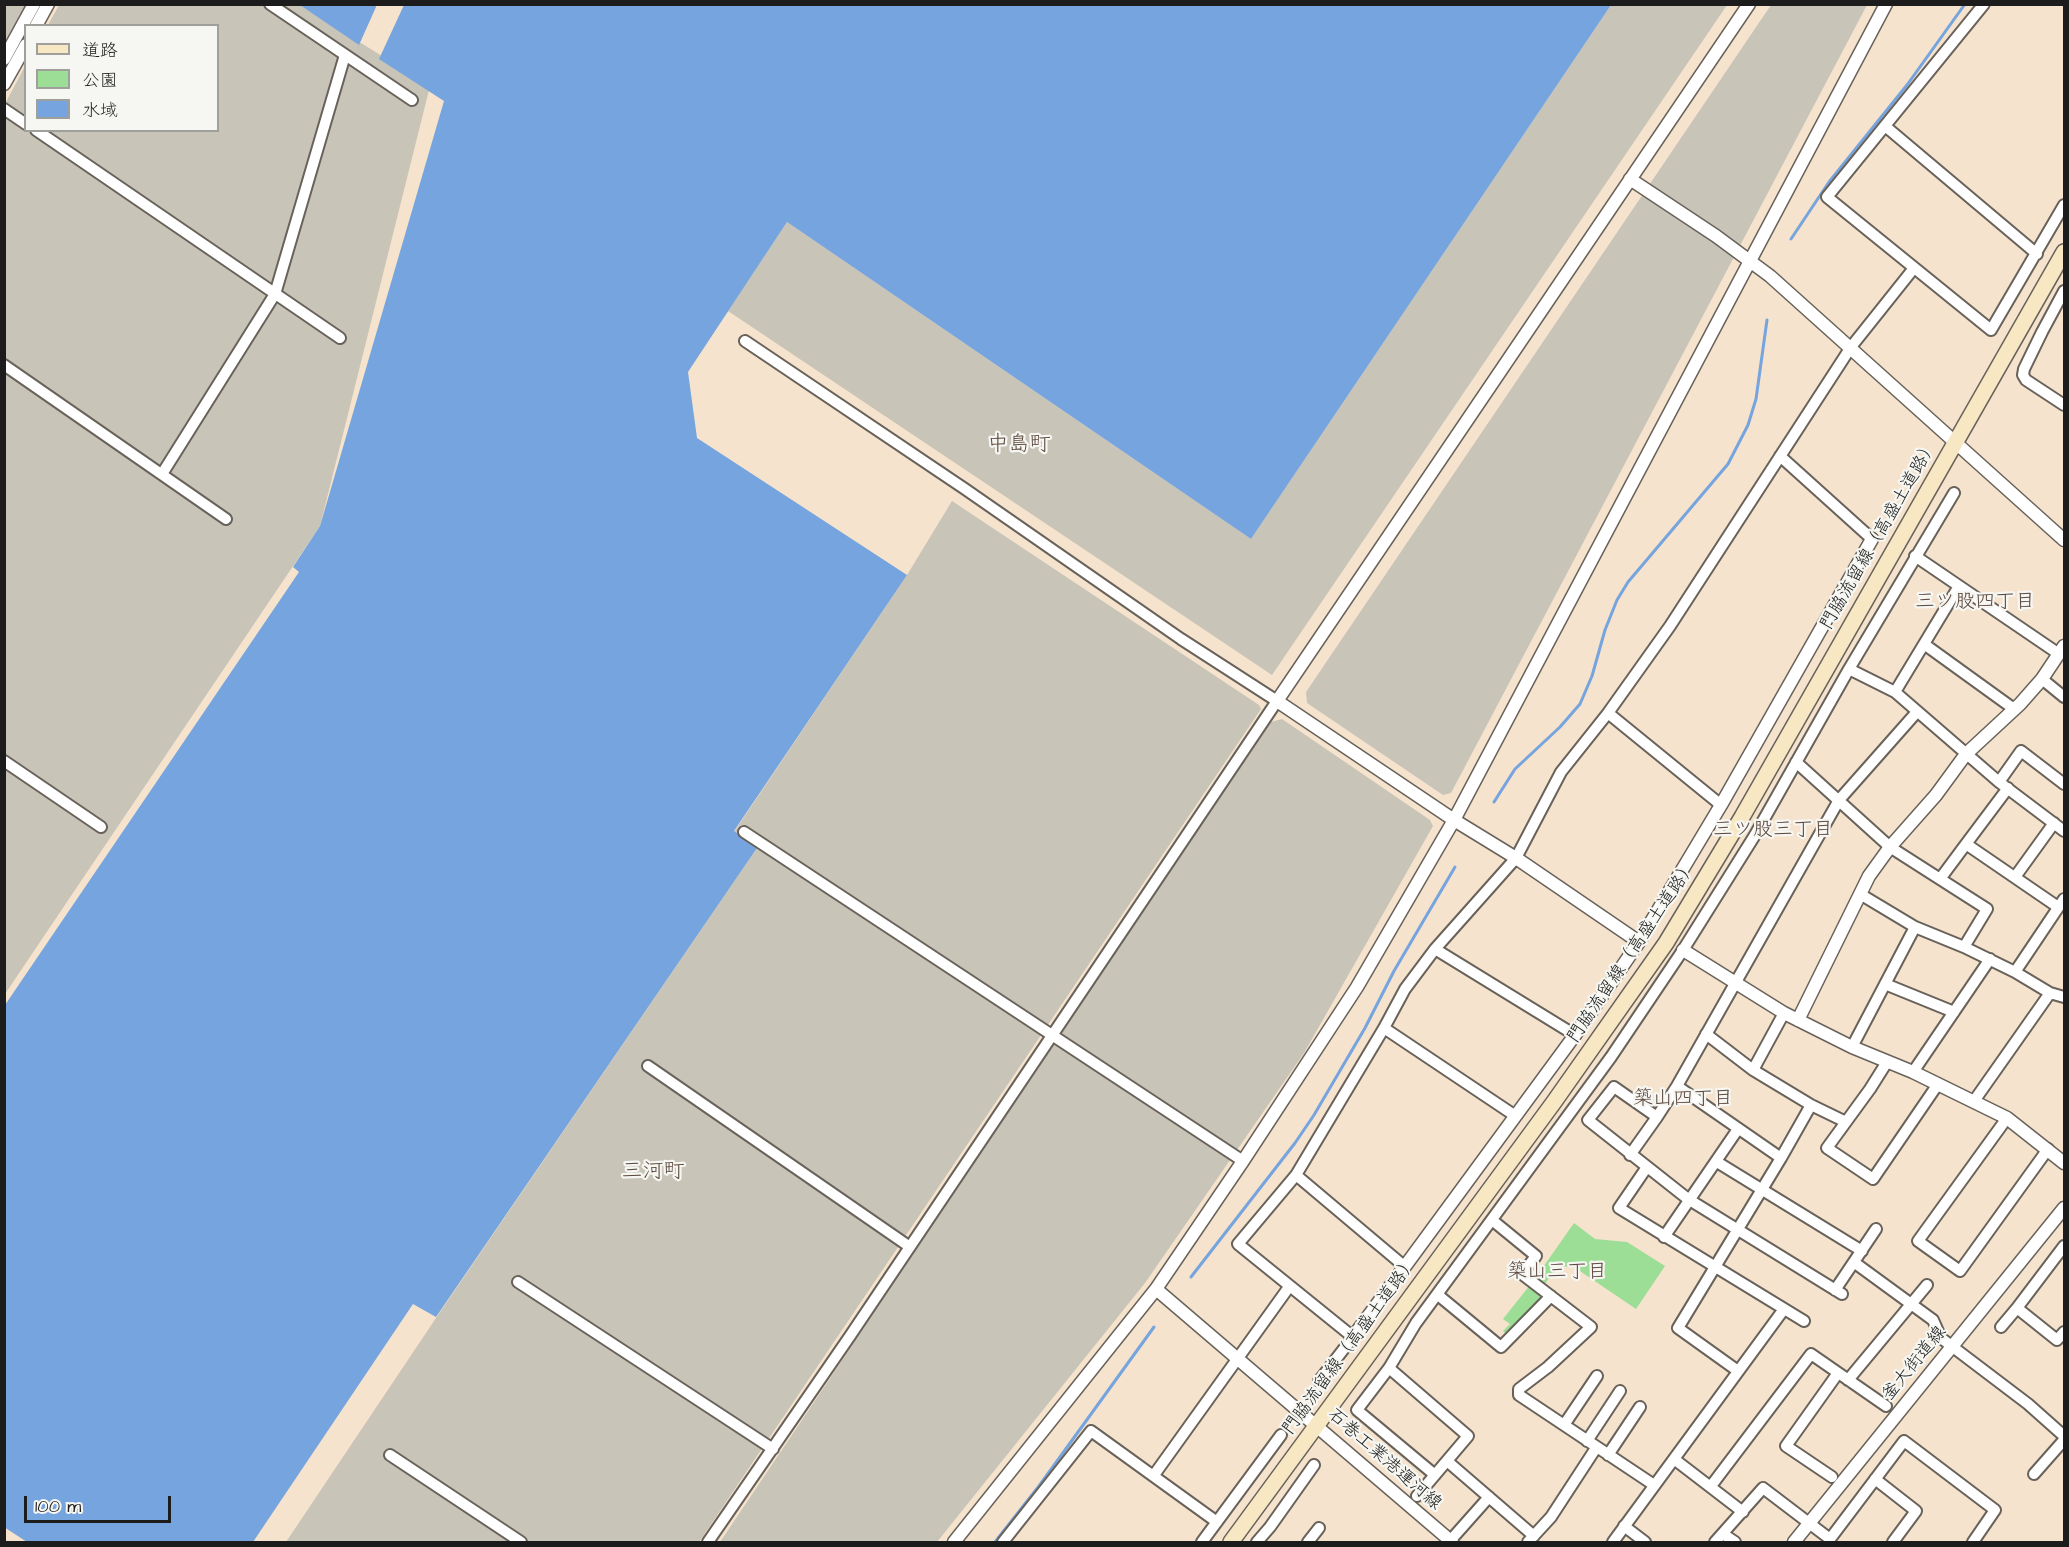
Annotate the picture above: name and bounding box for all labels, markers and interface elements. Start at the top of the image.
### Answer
legend [24,24,219,132]
text: 道路 [82,38,118,63]
text: 公園 [82,68,118,93]
text: 水域 [82,98,118,123]
district label: 中島町 [988,433,1050,459]
street label: 門脇流留線（高盛土道路） [1817,436,1943,634]
district label: 三ツ股四丁目 [1915,591,2035,615]
district label: 三ツ股三丁目 [1713,819,1833,843]
street label: 門脇流留線（高盛土道路） [1564,856,1702,1048]
district label: 築山四丁目 [1633,1088,1733,1112]
district label: 三河町 [622,1160,684,1186]
street label: 門脇流留線（高盛土道路） [1279,1252,1423,1440]
district label: 築山三丁目 [1507,1261,1607,1285]
street label: 釜大街道線 [1878,1322,1952,1406]
street label: 石巻工業港運河線 [1323,1405,1445,1515]
scale bar [27,1484,174,1522]
text: 100 m [35,1494,81,1519]

